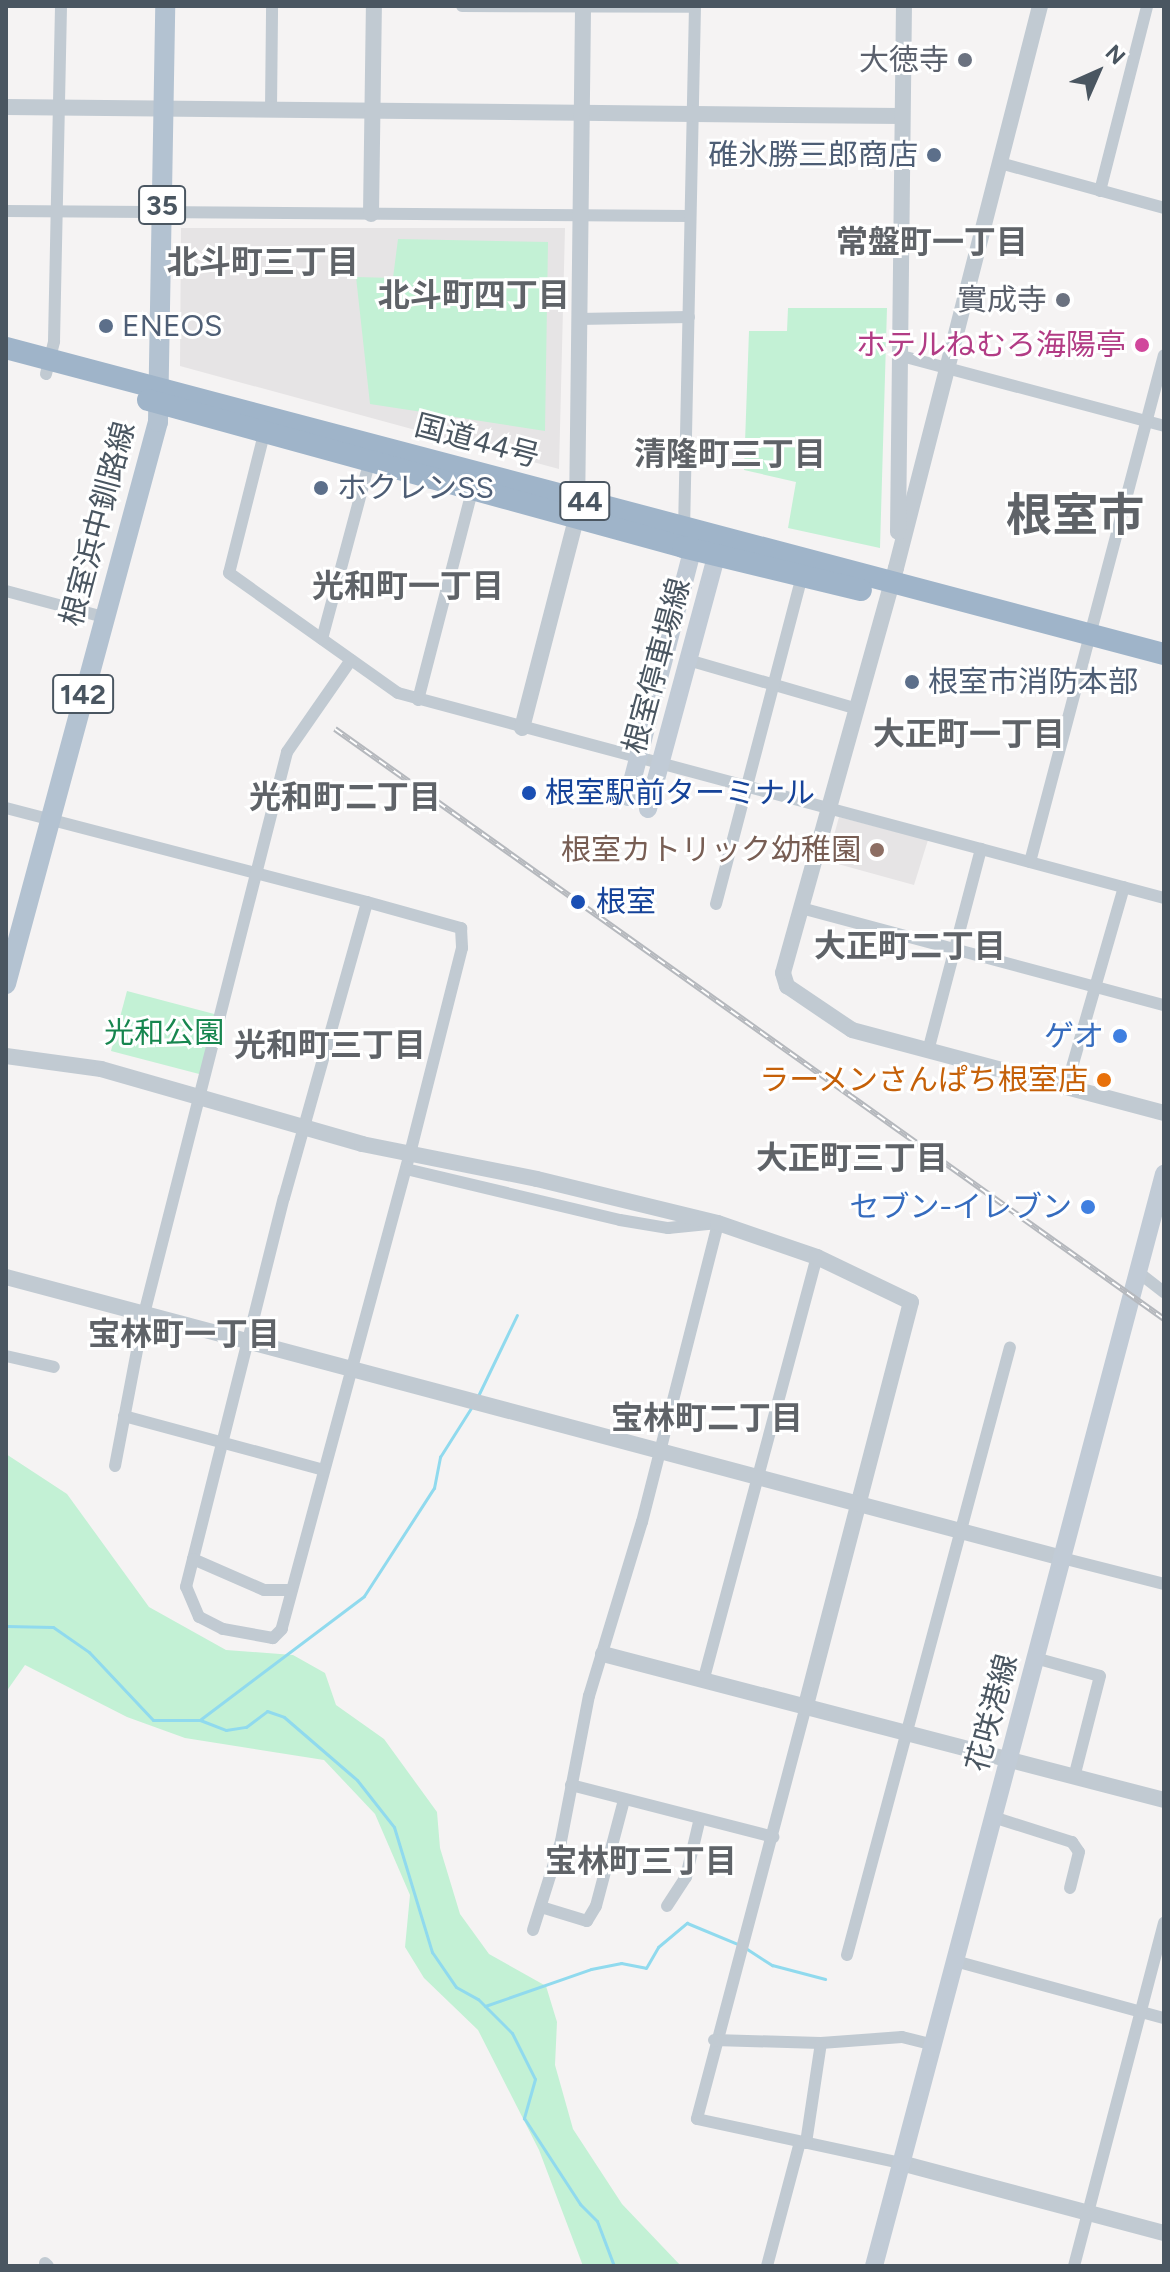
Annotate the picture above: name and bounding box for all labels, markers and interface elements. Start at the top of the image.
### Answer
north arrow [1058,32,1138,112]
text: N [1100,39,1131,70]
place label: 大徳寺 [859,42,949,78]
marker: 大徳寺 [956,51,974,69]
place label: 碓氷勝三郎商店 [708,137,918,173]
marker: 碓氷勝三郎商店 [925,146,943,164]
road number: 35 [138,181,186,229]
district label: 常盤町一丁目 [836,223,1028,261]
district label: 北斗町三丁目 [167,243,359,281]
district label: 北斗町四丁目 [378,276,570,314]
place label: 實成寺 [957,282,1047,318]
marker: 實成寺 [1054,291,1072,309]
place label: ENEOS [122,308,222,344]
marker: ENEOS [97,317,115,335]
place label: ホテルねむろ海陽亭 [856,327,1126,363]
marker: ホテルねむろ海陽亭 [1133,336,1151,354]
street label: 国道44号 [411,407,543,475]
street label: 根室浜中釧路線 [53,418,143,630]
district label: 清隆町三丁目 [634,435,826,473]
place label: ホクレンSS [337,470,494,506]
road number: 44 [559,477,611,525]
marker: ホクレンSS [312,479,330,497]
district label: 根室市 [1006,487,1144,543]
district label: 光和町一丁目 [312,567,504,605]
street label: 根室停車場線 [616,574,698,758]
place label: 根室市消防本部 [928,664,1138,700]
road number: 142 [51,670,115,718]
marker: 根室市消防本部 [903,673,921,691]
district label: 大正町一丁目 [873,715,1065,753]
place label: 根室駅前ターミナル [545,775,815,811]
district label: 光和町二丁目 [249,778,441,816]
marker: 根室駅前ターミナル [520,784,538,802]
place label: 根室カトリック幼稚園 [561,832,861,868]
marker: 根室カトリック幼稚園 [868,841,886,859]
place label: 根室 [596,884,656,920]
marker: 根室 [567,891,589,913]
district label: 大正町二丁目 [814,927,1006,965]
park label: 光和公園 [104,1015,224,1051]
place label: ゲオ [1044,1018,1104,1054]
district label: 光和町三丁目 [234,1026,426,1064]
marker: ゲオ [1111,1027,1129,1045]
place label: ラーメンさんぱち根室店 [758,1062,1088,1098]
marker: ラーメンさんぱち根室店 [1095,1071,1113,1089]
district label: 大正町三丁目 [756,1139,948,1177]
place label: セブン-イレブン [849,1189,1072,1225]
marker: セブン-イレブン [1079,1198,1097,1216]
district label: 宝林町一丁目 [88,1315,280,1353]
district label: 宝林町二丁目 [611,1399,803,1437]
street label: 花咲港線 [959,1650,1025,1776]
district label: 宝林町三丁目 [545,1842,737,1880]

